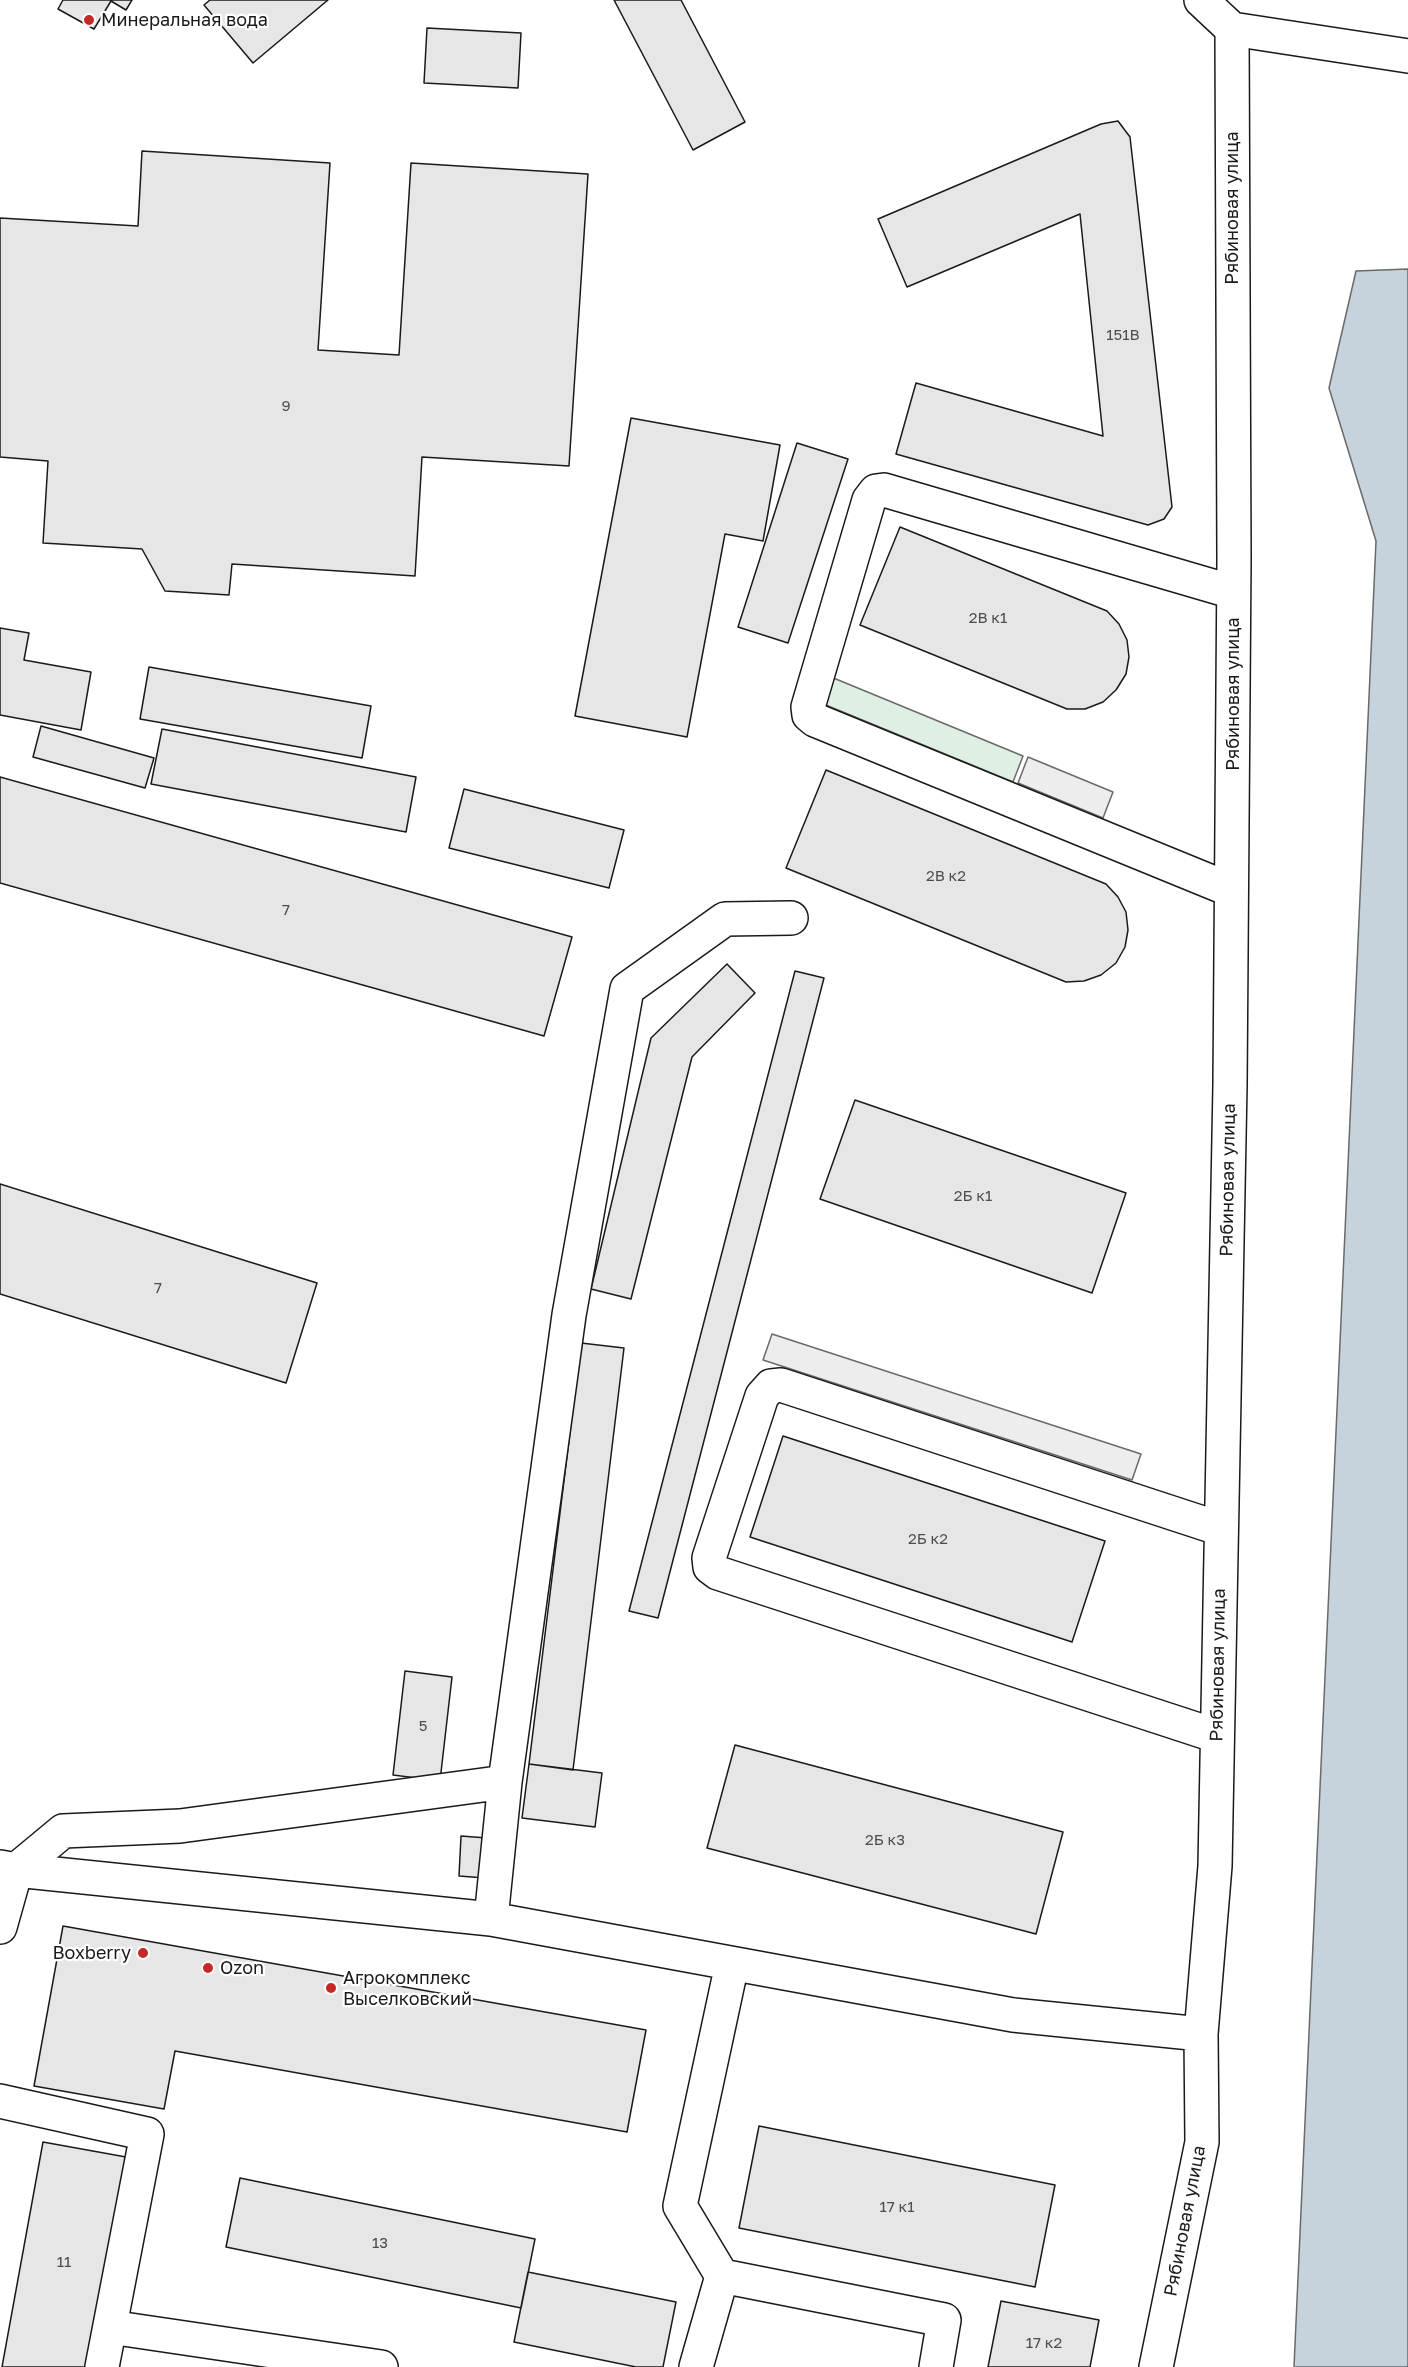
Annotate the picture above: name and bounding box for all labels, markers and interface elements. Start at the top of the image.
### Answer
place label: Минеральная вода [101,9,268,31]
marker: Минеральная вода [82,13,96,27]
street label: Рябиновая улица [1221,131,1243,285]
house number: 151В [1106,326,1140,344]
house number: 9 [281,397,291,415]
house number: 2В к1 [969,609,1007,627]
street label: Рябиновая улица [1222,617,1244,771]
house number: 2В к2 [926,867,966,885]
house number: 7 [282,901,290,919]
street label: Рябиновая улица [1216,1103,1240,1257]
house number: 2Б к1 [954,1187,992,1205]
house number: 7 [154,1279,162,1297]
house number: 2Б к2 [908,1530,948,1548]
street label: Рябиновая улица [1206,1588,1230,1742]
house number: 5 [419,1717,427,1735]
house number: 2Б к3 [865,1831,905,1849]
place label: Boxberry [52,1942,131,1964]
marker: Boxberry [136,1946,150,1960]
place label: Ozon [220,1957,264,1979]
marker: Ozon [201,1961,215,1975]
place label: Агрокомплекс Выселковский [343,1967,472,2010]
marker: Агрокомплекс Выселковский [324,1981,338,1995]
street label: Рябиновая улица [1160,2144,1210,2298]
house number: 17 к1 [880,2198,914,2216]
house number: 13 [372,2234,388,2252]
house number: 11 [57,2253,71,2271]
house number: 17 к2 [1026,2334,1062,2352]

